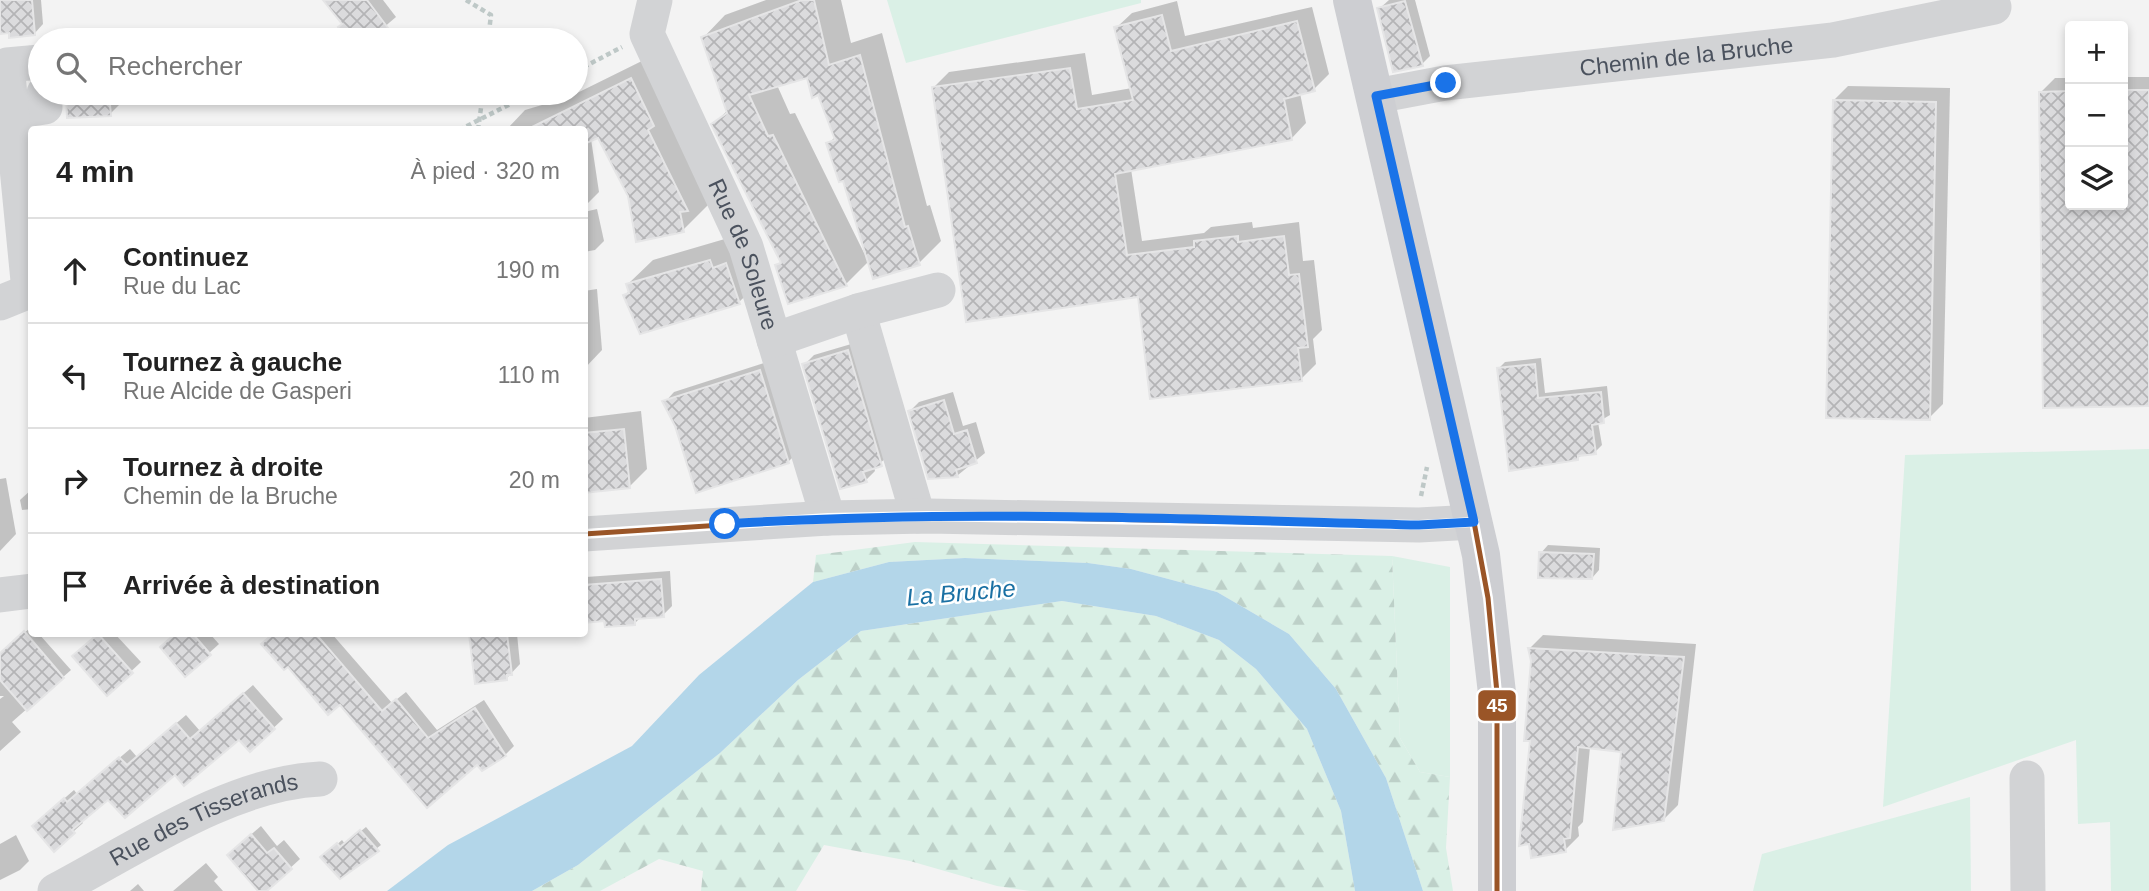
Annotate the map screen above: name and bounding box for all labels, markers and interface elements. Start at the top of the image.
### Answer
map controls [2065,21,2128,210]
button: + [2065,21,2128,84]
search box [28,28,588,105]
street label: Chemin de la Bruche [1578,32,1795,81]
icon: search [52,48,90,86]
text: Rechercher [108,51,242,81]
route end [1430,67,1461,98]
button: − [2065,84,2128,147]
button: layers [2065,147,2128,210]
text: 4 min [56,155,134,188]
text: À pied · 320 m [410,158,560,184]
street label: Rue de Soleure [703,175,783,333]
text: Continuez [123,242,249,272]
icon: ahead [56,252,94,290]
text: 190 m [496,257,560,283]
text: Rue du Lac [123,273,241,299]
text: Tournez à gauche [123,347,342,377]
icon: left [56,357,94,395]
text: 110 m [498,362,560,388]
text: Rue Alcide de Gasperi [123,378,352,404]
text: Tournez à droite [123,452,323,482]
icon: right [56,462,94,500]
text: 20 m [509,467,560,493]
text: Chemin de la Bruche [123,483,338,509]
route start [709,508,740,539]
icon: arrive [56,567,94,605]
text: Arrivée à destination [123,570,380,600]
water label: La Bruche [905,574,1017,611]
line badge: 45 [1477,689,1517,722]
text: 45 [1486,695,1508,716]
street label: Rue des Tisserands [105,768,300,871]

